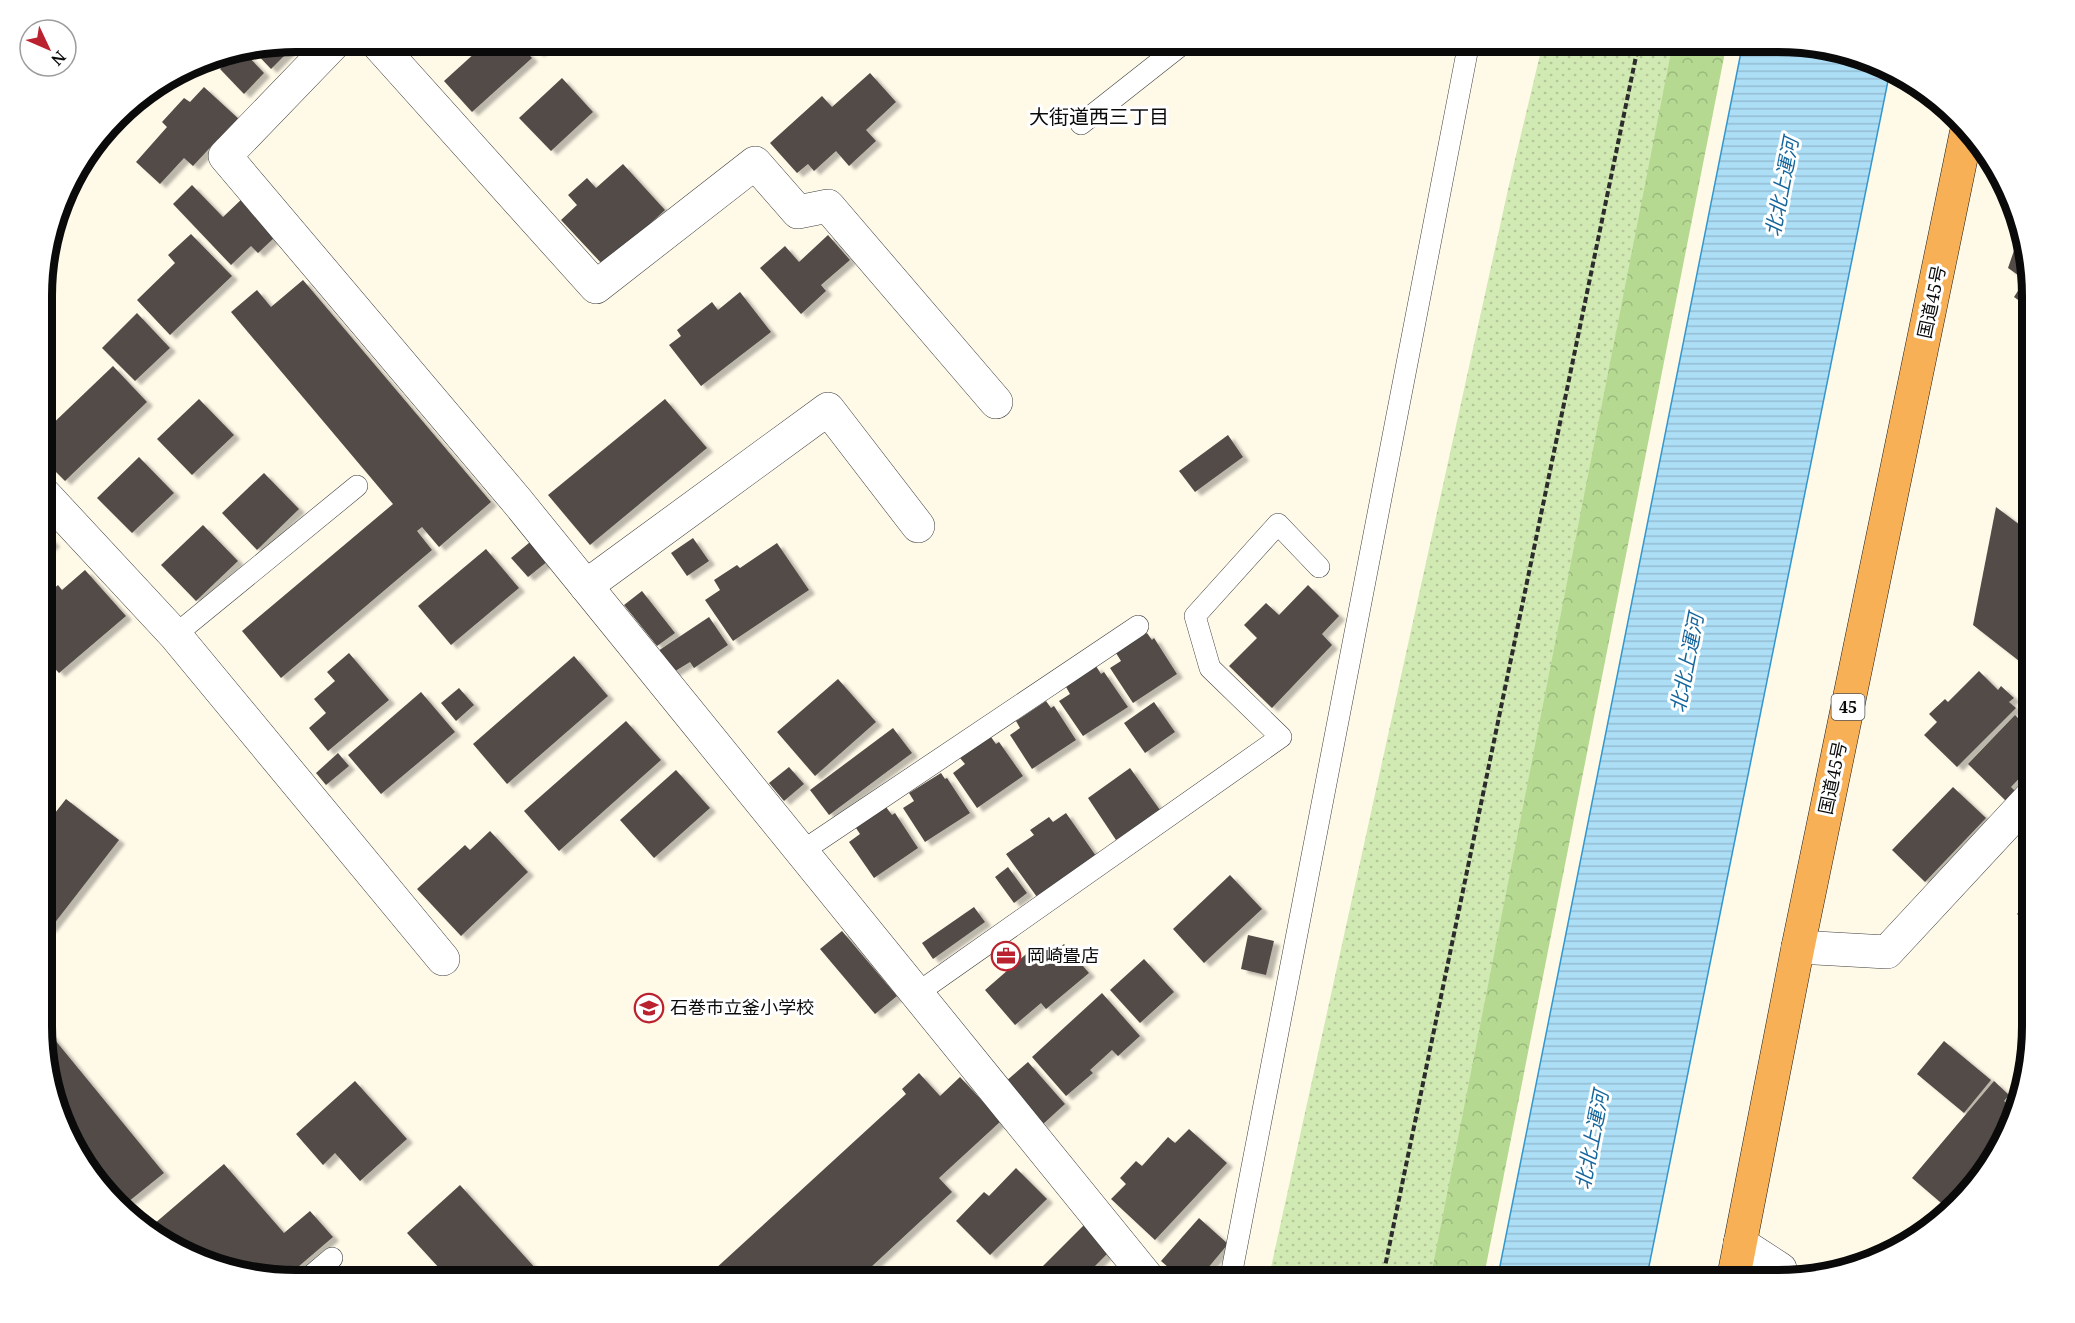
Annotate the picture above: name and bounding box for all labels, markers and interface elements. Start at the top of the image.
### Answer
north arrow [18,18,78,78]
text: N [46,46,71,71]
district label: 大街道西三丁目 [1029,103,1169,130]
water label: 北北上運河 [1759,131,1805,239]
street label: 国道45号 [1912,263,1950,341]
water label: 北北上運河 [1664,607,1710,715]
road number: 45 [1832,694,1864,720]
street label: 国道45号 [1813,739,1851,817]
office icon: 岡崎畳店 [990,940,1022,972]
place label: 岡崎畳店 [1027,943,1099,967]
school or university icon: 石巻市立釜小学校 [633,992,665,1024]
place label: 石巻市立釜小学校 [670,995,814,1019]
water label: 北北上運河 [1569,1084,1615,1192]

